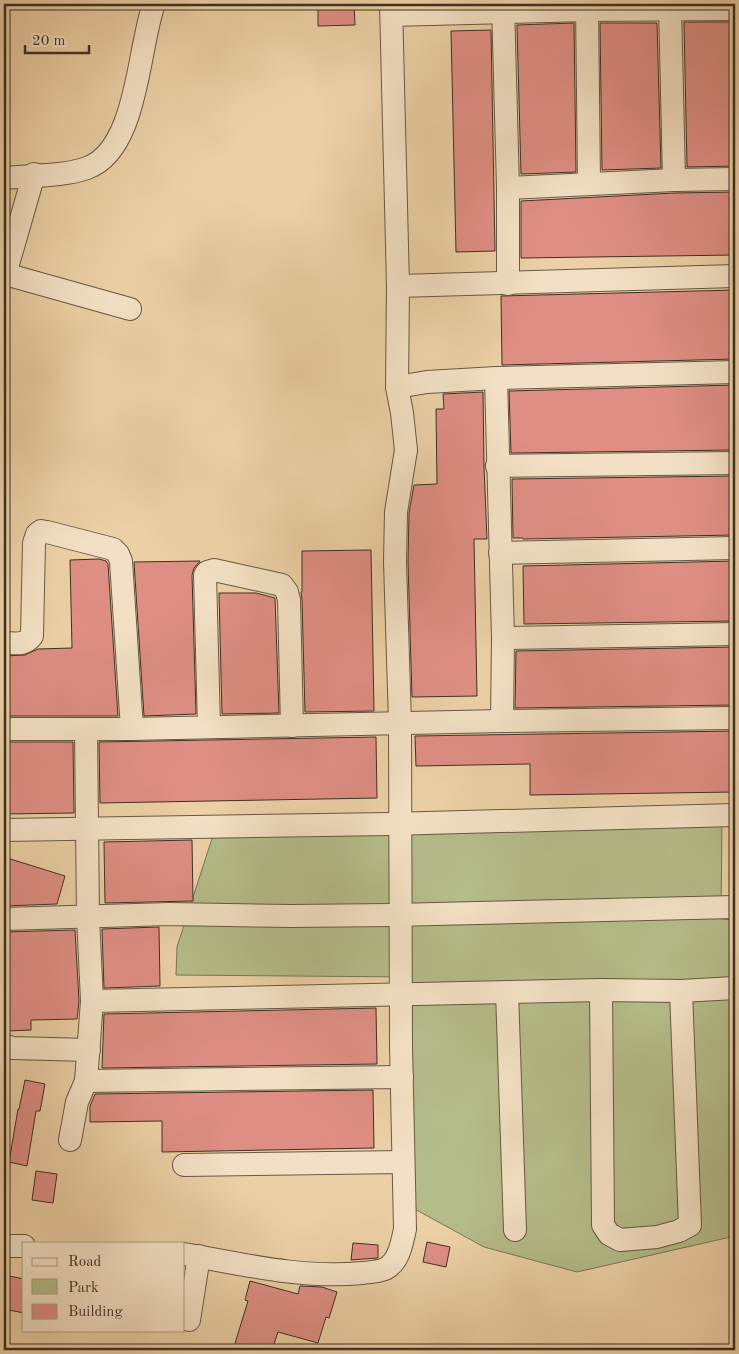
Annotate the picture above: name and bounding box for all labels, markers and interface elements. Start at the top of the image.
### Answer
scale bar [25,22,89,54]
text: 20 m [32,34,66,49]
legend [22,1242,185,1332]
text: Road [68,1255,102,1270]
text: Park [68,1281,99,1296]
text: Building [68,1305,123,1320]

